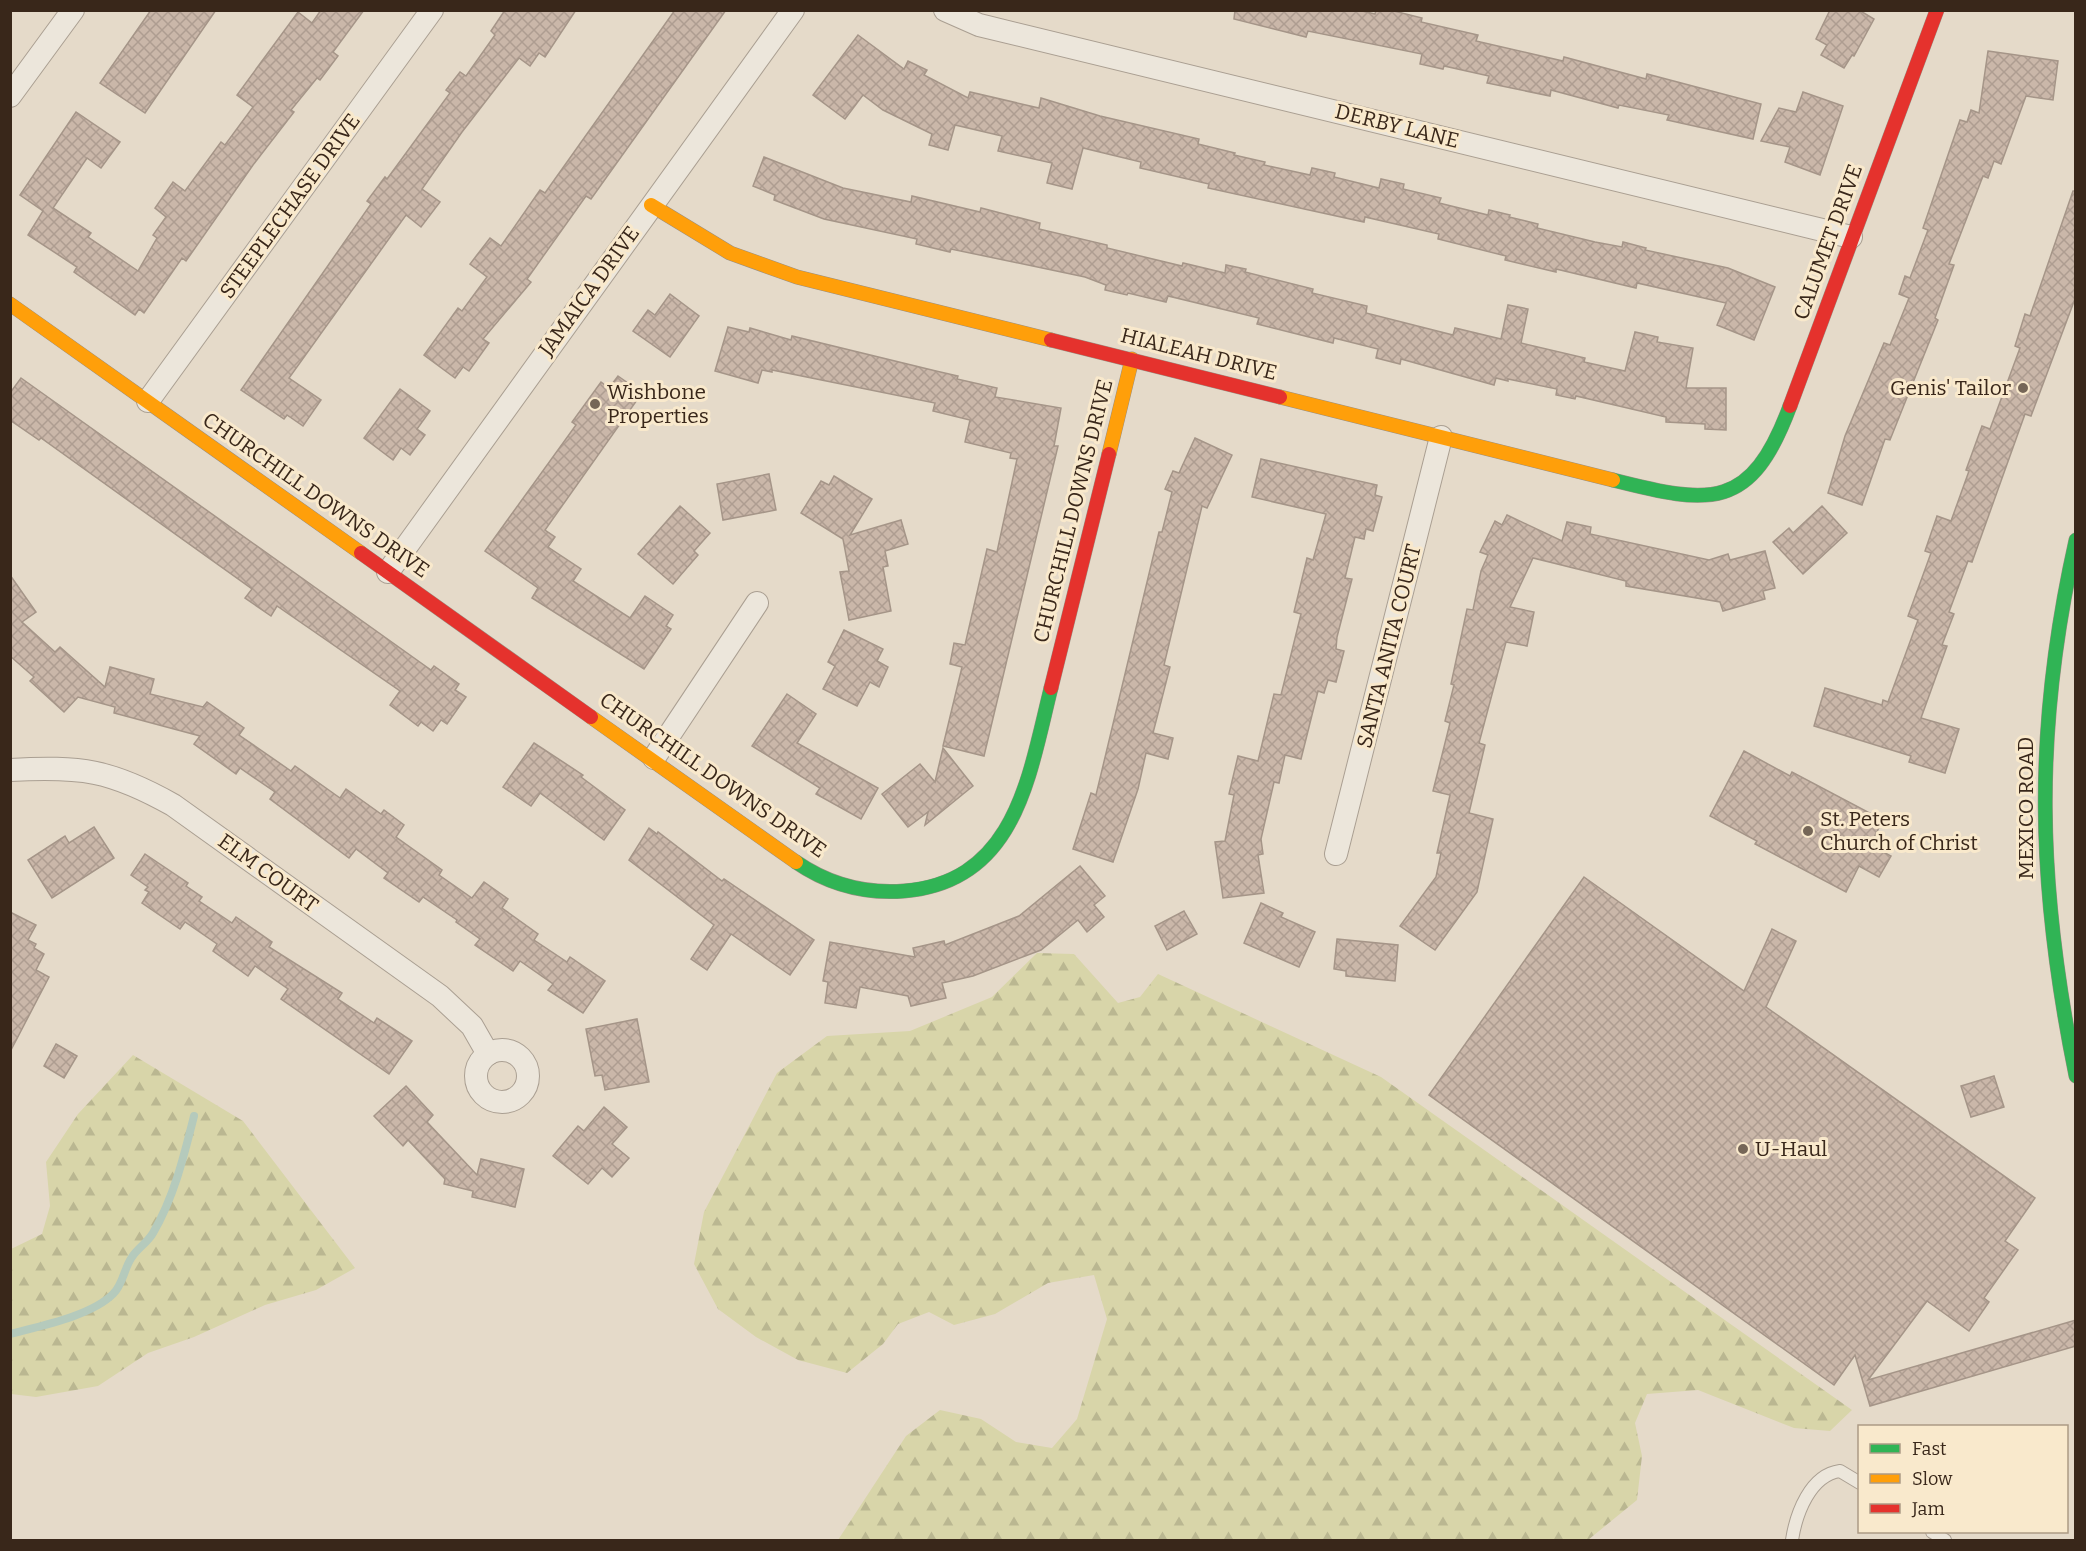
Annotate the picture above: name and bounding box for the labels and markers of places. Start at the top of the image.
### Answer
place label: Genis' Tailor [1890,375,2011,401]
place label: Wishbone Properties [607,379,709,429]
marker: Genis' Tailor [2016,381,2030,395]
marker: Wishbone Properties [588,397,602,411]
place label: St. Peters Church of Christ [1820,806,1978,856]
marker: St. Peters Church of Christ [1801,824,1815,838]
place label: U-Haul [1755,1136,1827,1162]
marker: U-Haul [1736,1142,1750,1156]

